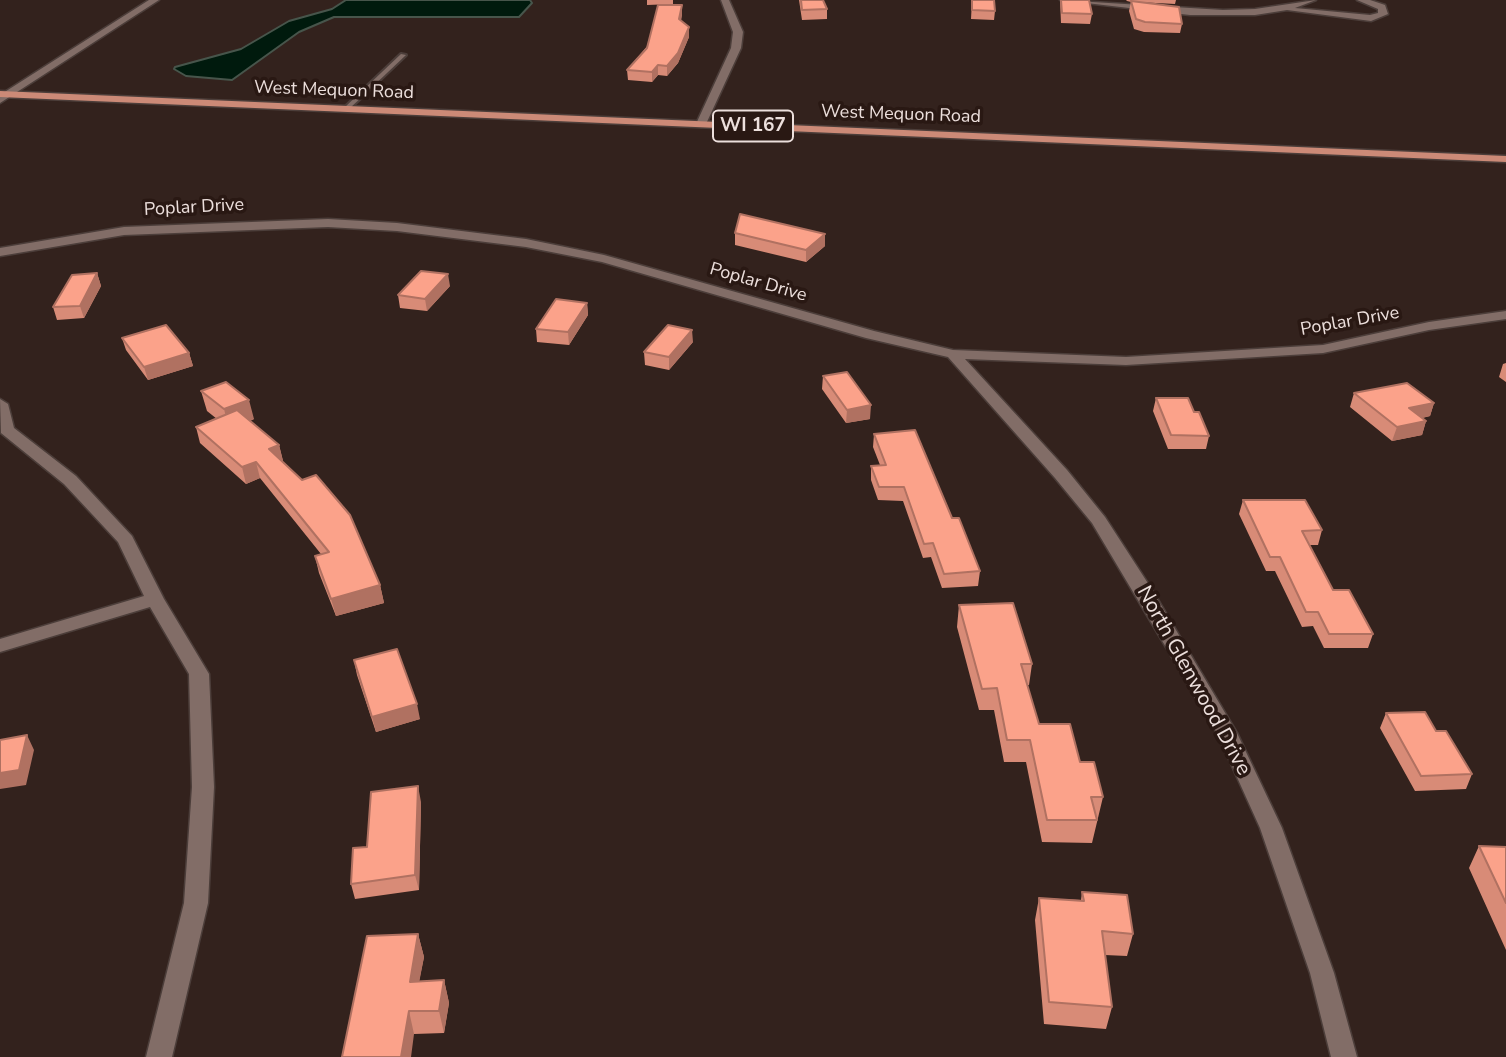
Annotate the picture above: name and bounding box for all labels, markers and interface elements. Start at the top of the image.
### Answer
street label: West Mequon Road [254,77,414,105]
street label: West Mequon Road [821,101,981,129]
road number: WI 167 [713,110,793,142]
street label: Poplar Drive [143,195,245,221]
street label: Poplar Drive [707,259,809,307]
street label: Poplar Drive [1299,303,1401,341]
street label: North Glenwood Drive [1130,582,1256,780]

